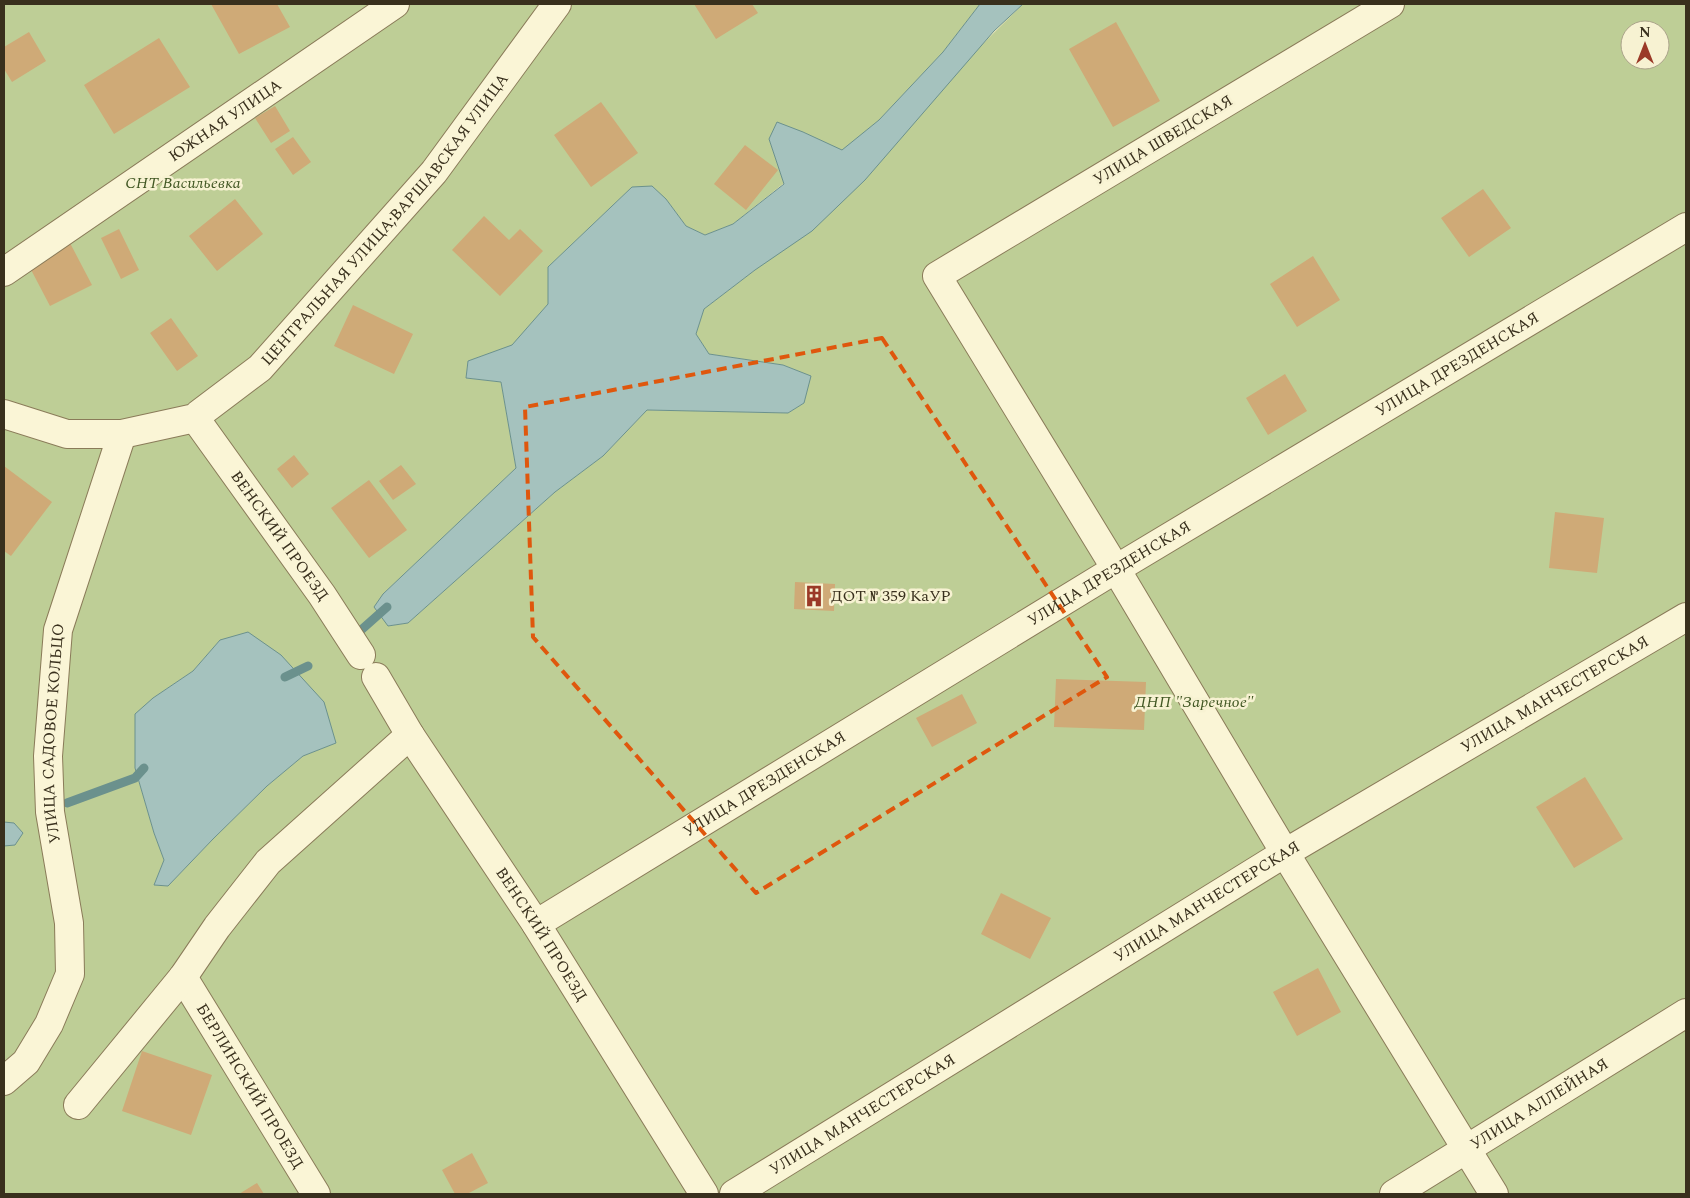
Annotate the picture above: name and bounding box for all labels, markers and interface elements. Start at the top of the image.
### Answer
north arrow [1620,20,1670,70]
text: N [1639,22,1651,43]
street label: ЦЕНТРАЛЬНАЯ УЛИЦА;ВАРШАВСКАЯ УЛИЦА [255,68,514,371]
street label: ЮЖНАЯ УЛИЦА [164,73,287,168]
street label: УЛИЦА ШВЕДСКАЯ [1089,89,1237,191]
park label: СНТ Васильевка [125,171,241,195]
street label: УЛИЦА ДРЕЗДЕНСКАЯ [1371,306,1544,423]
street label: ВЕНСКИЙ ПРОЕЗД [224,466,335,606]
street label: УЛИЦА ДРЕЗДЕНСКАЯ [1023,515,1196,632]
building icon: ДОТ № 359 КаУР [801,583,827,609]
place label: ДОТ № 359 КаУР [831,584,951,608]
street label: УЛИЦА САДОВОЕ КОЛЬЦО [36,620,71,845]
street label: УЛИЦА МАНЧЕСТЕРСКАЯ [1456,629,1653,759]
park label: ДНП "Заречное" [1133,690,1254,714]
street label: УЛИЦА ДРЕЗДЕНСКАЯ [678,725,851,843]
street label: УЛИЦА МАНЧЕСТЕРСКАЯ [1109,835,1304,968]
street label: ВЕНСКИЙ ПРОЕЗД [489,862,593,1006]
street label: БЕРЛИНСКИЙ ПРОЕЗД [190,999,310,1174]
street label: УЛИЦА МАНЧЕСТЕРСКАЯ [765,1048,960,1181]
street label: УЛИЦА АЛЛЕЙНАЯ [1466,1052,1613,1156]

